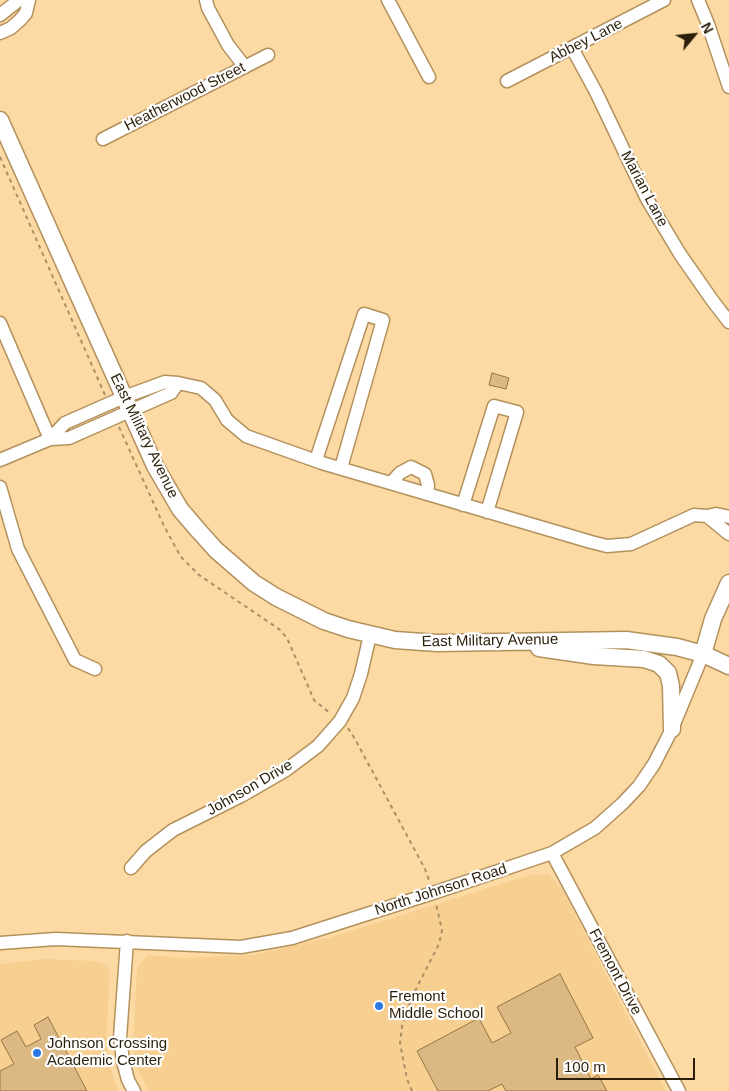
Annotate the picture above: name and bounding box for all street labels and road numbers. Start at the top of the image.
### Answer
street label: Abbey Lane [546,15,626,67]
street label: Heatherwood Street [121,59,249,135]
street label: Marian Lane [616,148,672,230]
street label: East Military Avenue [106,371,182,501]
street label: East Military Avenue [422,631,558,651]
street label: Johnson Drive [204,756,296,820]
street label: North Johnson Road [373,860,509,920]
street label: Fremont Drive [585,926,645,1018]

